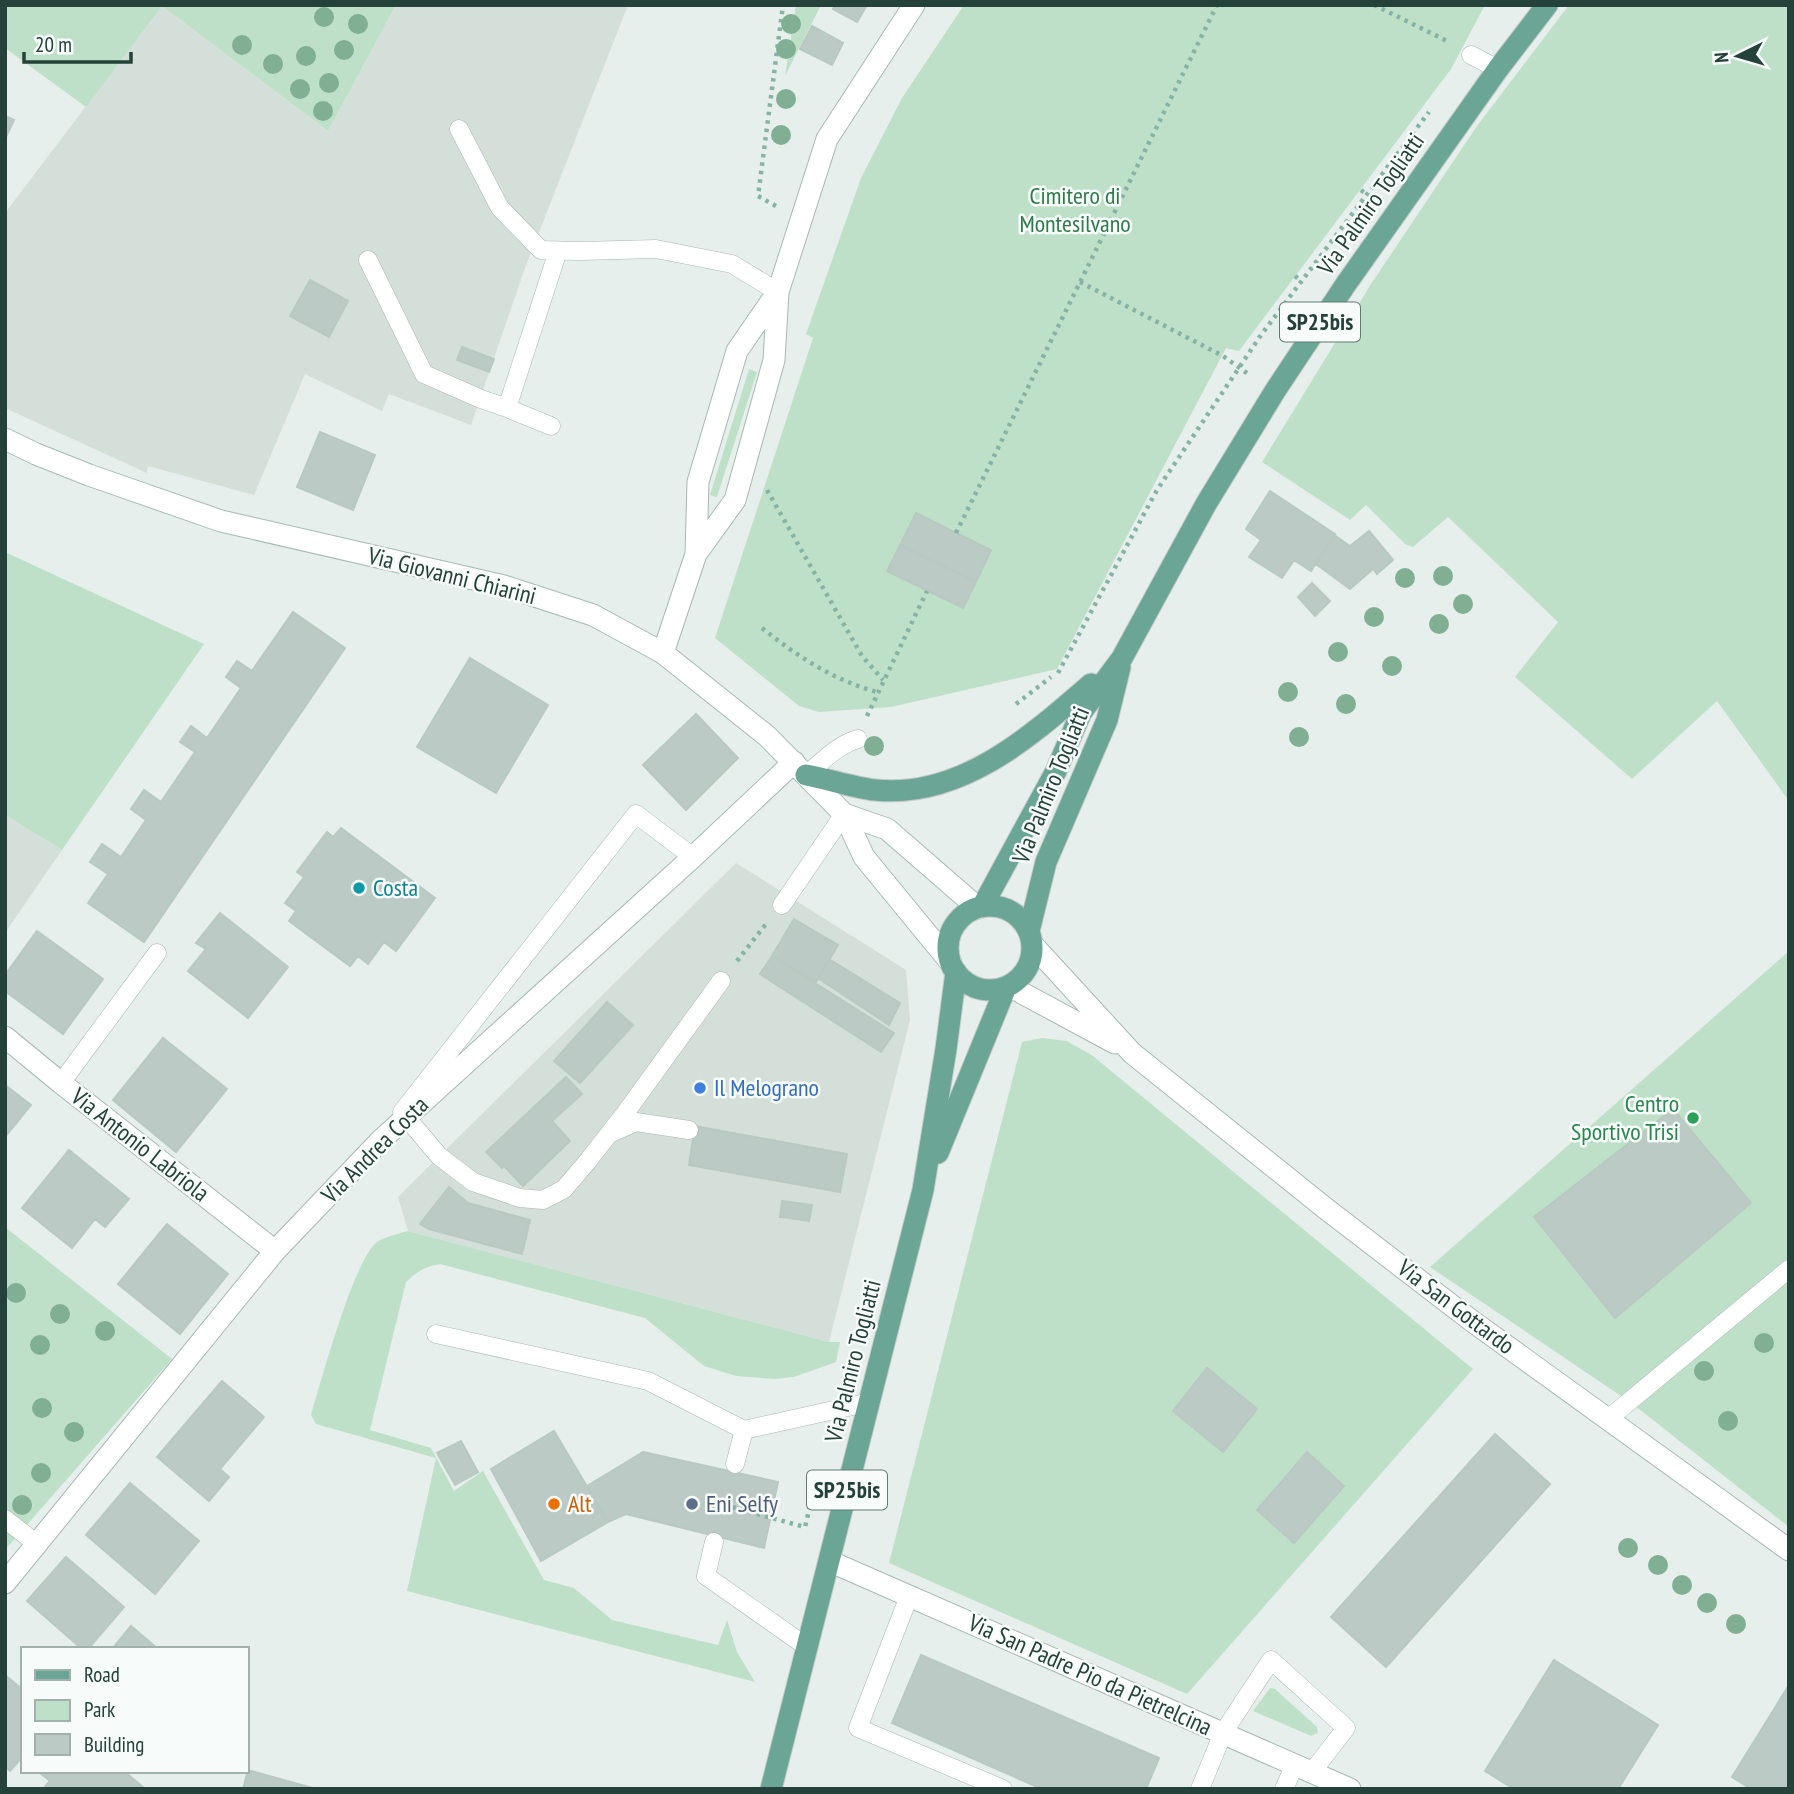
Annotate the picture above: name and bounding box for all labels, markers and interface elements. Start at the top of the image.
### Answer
scale bar [24,21,131,65]
north arrow [1703,21,1773,91]
text: 20 m [35,31,72,58]
text: N [1709,51,1733,64]
street label: Via Palmiro Togliatti [1310,127,1431,282]
park label: Cimitero di Montesilvano [1019,180,1131,239]
road number: SP25bis [1280,302,1360,342]
street label: Via Giovanni Chiarini [364,539,539,611]
street label: Via Palmiro Togliatti [1005,702,1096,869]
place label: Costa [373,872,418,903]
marker: Costa [351,880,367,896]
place label: Il Melograno [714,1072,819,1103]
street label: Via Antonio Labriola [64,1080,216,1208]
marker: Il Melograno [692,1080,708,1096]
place label: Centro Sportivo Trisi [1571,1088,1679,1147]
street label: Via Andrea Costa [314,1090,435,1210]
marker: Centro Sportivo Trisi [1685,1110,1701,1126]
street label: Via San Gottardo [1391,1252,1521,1361]
street label: Via Palmiro Togliatti [817,1276,888,1446]
road number: SP25bis [807,1470,887,1510]
place label: Alt [568,1488,592,1519]
place label: Eni Selfy [706,1488,778,1519]
marker: Alt [546,1496,562,1512]
marker: Eni Selfy [684,1496,700,1512]
street label: Via San Padre Pio da Pietrelcina [963,1606,1217,1742]
legend [21,1647,248,1773]
text: Road [84,1661,120,1688]
text: Park [84,1696,115,1723]
text: Building [84,1731,144,1758]

